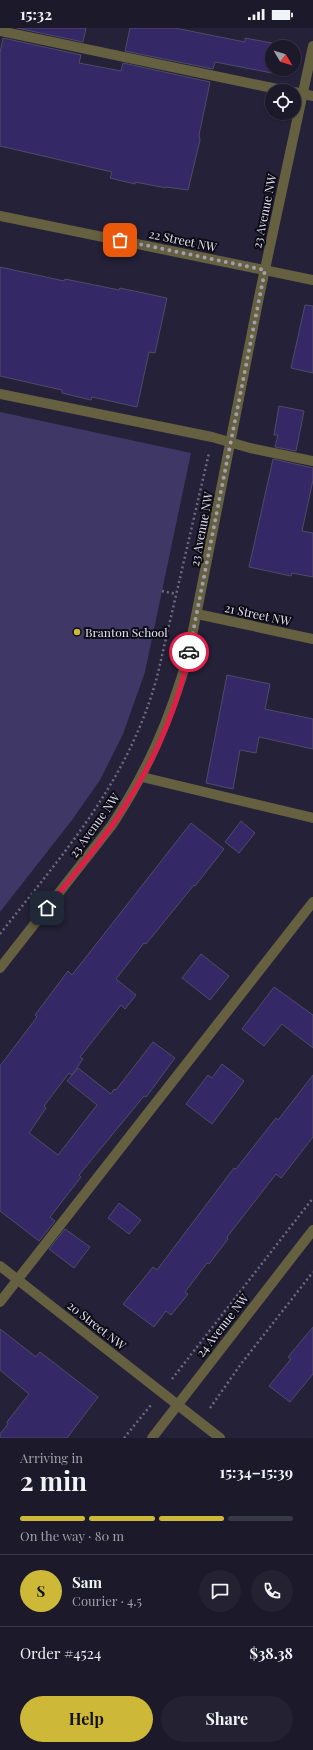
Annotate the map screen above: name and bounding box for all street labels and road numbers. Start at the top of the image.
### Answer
street label: 23 Avenue NW [248,172,280,250]
street label: 22 Street NW [148,225,218,255]
street label: 23 Avenue NW [186,490,216,568]
street label: 21 Street NW [223,599,293,629]
street label: 23 Avenue NW [65,790,123,860]
street label: 24 Avenue NW [192,1290,252,1360]
street label: 20 Street NW [64,1297,130,1353]

